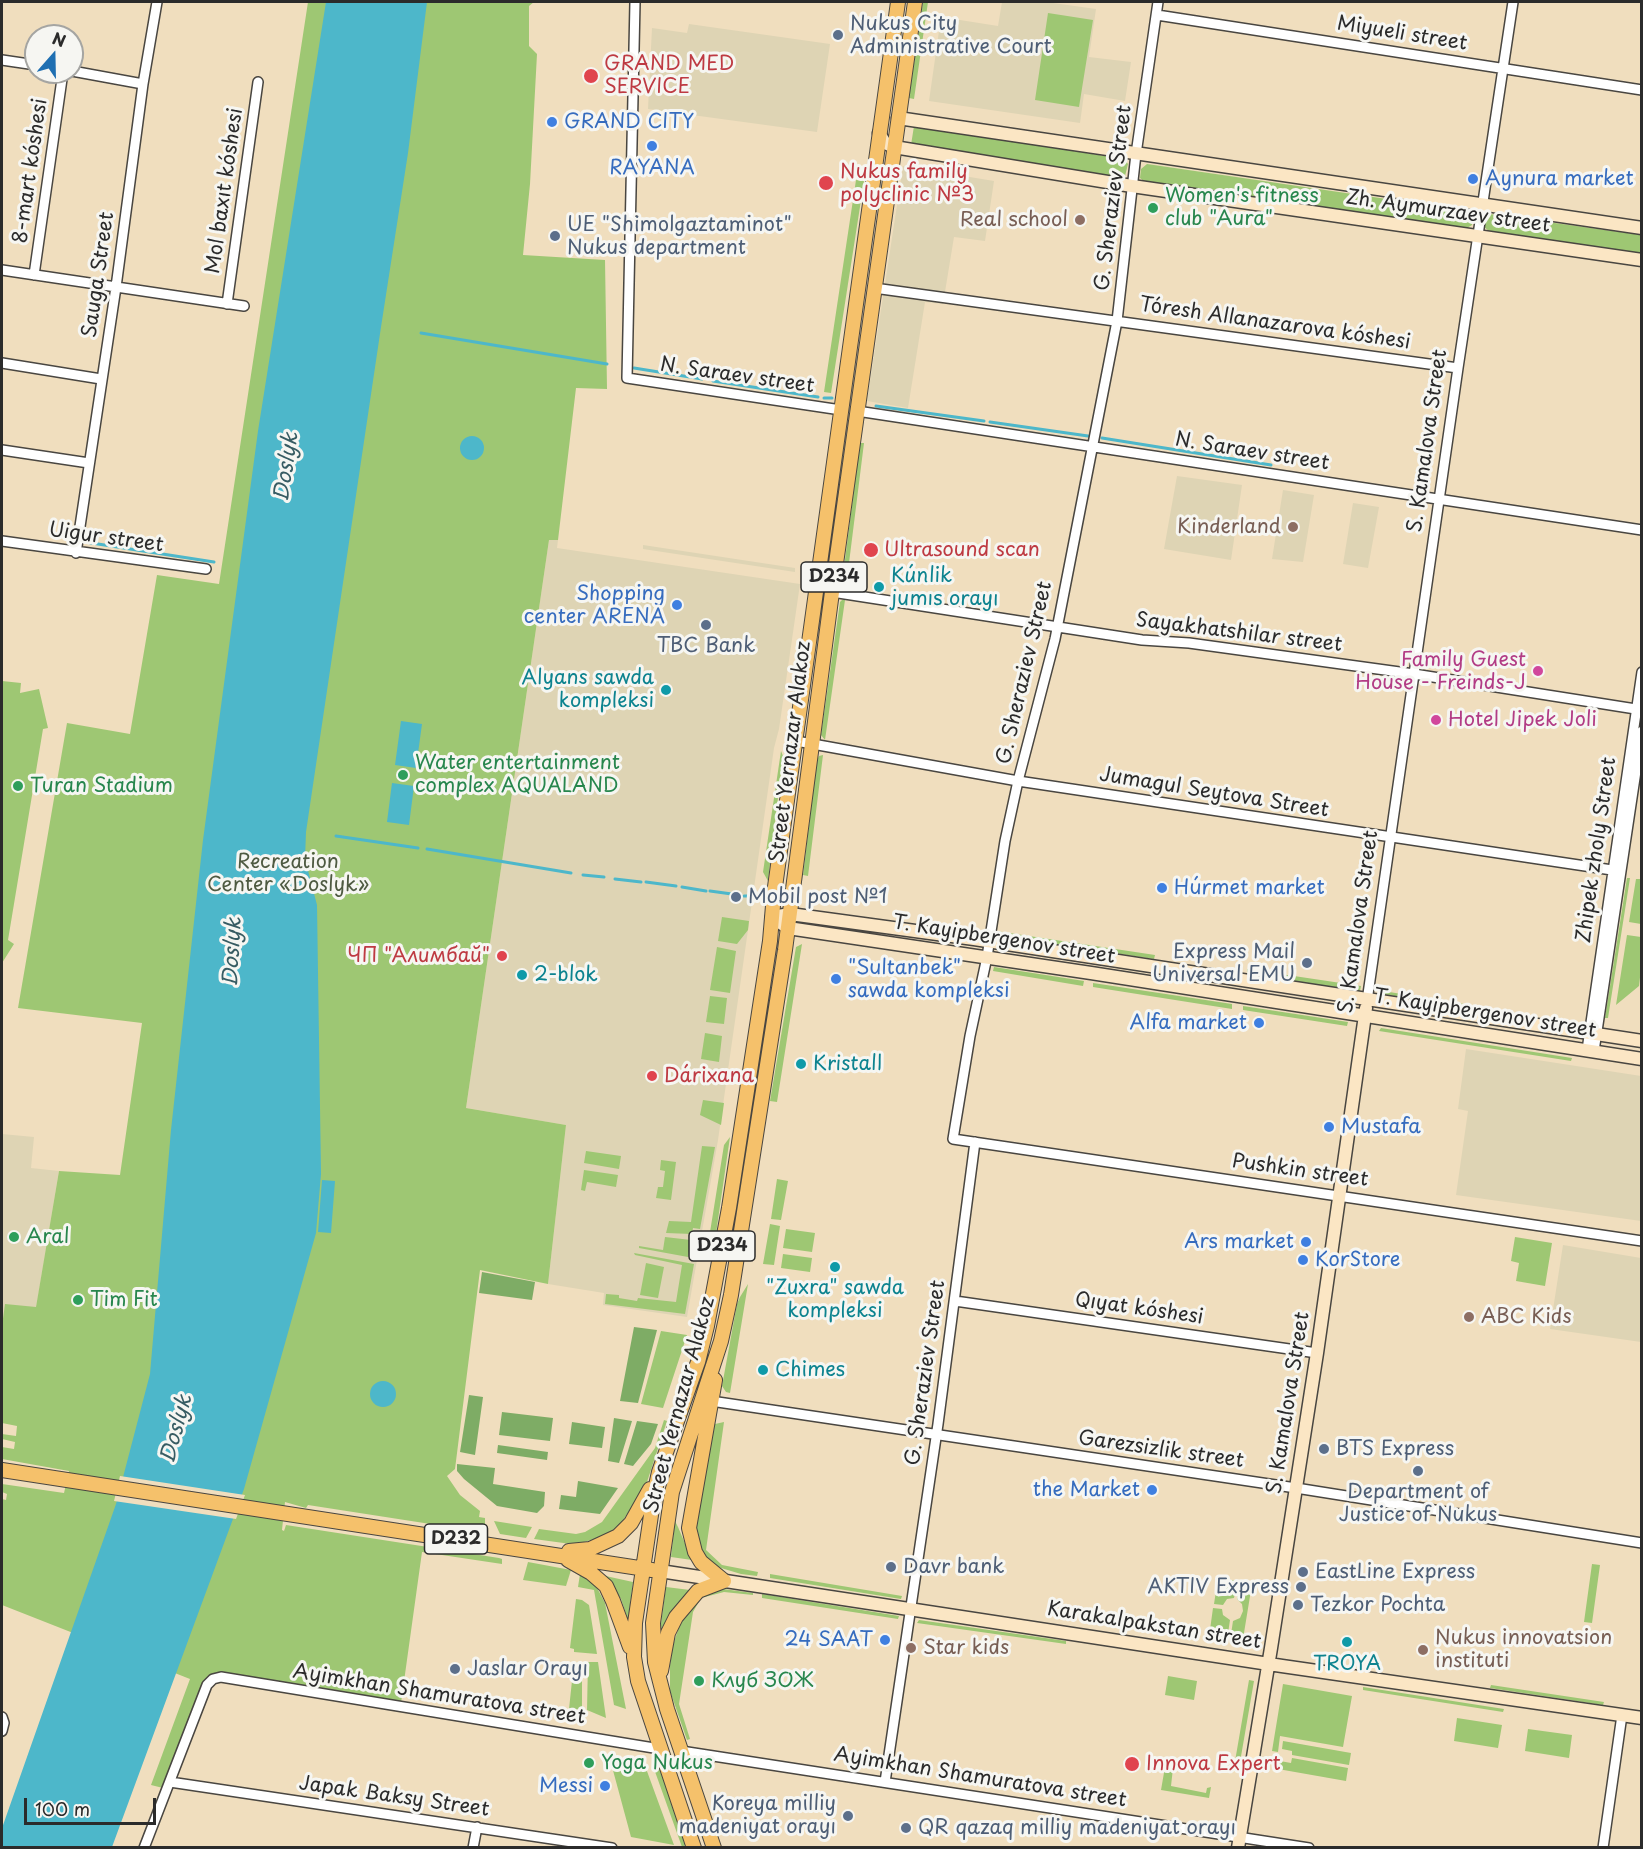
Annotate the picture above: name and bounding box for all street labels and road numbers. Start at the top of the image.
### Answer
street label: Miyueli street [1335,12,1469,56]
street label: 8-mart kóshesi [9,97,53,245]
street label: G. Sheraziev Street [1091,104,1137,292]
street label: Mol baxıt kóshesi [201,107,249,275]
street label: Zh. Aymurzaev street [1344,186,1552,238]
street label: Sauga Street [78,210,120,340]
street label: Tóresh Allanazarova kóshesi [1138,293,1412,355]
street label: S. Kamalova Street [1403,348,1453,534]
street label: N. Saraev street [658,353,816,399]
street label: N. Saraev street [1173,428,1331,476]
street label: Uigur street [47,518,165,558]
road number: D234 [801,562,867,592]
street label: G. Sheraziev Street [992,579,1058,767]
street label: Sayakhatshilar street [1135,608,1343,658]
street label: Street Yernazar Alakoz [765,640,817,864]
street label: Zhipek zholy Street [1572,756,1622,944]
street label: Jumagul Seytova Street [1098,763,1330,823]
street label: S. Kamalova Street [1334,829,1384,1015]
street label: T. Kayipbergenov street [891,911,1117,969]
street label: T. Kayipbergenov street [1372,985,1598,1043]
street label: Pushkin street [1230,1150,1370,1192]
road number: D234 [689,1231,755,1261]
street label: G. Sheraziev Street [901,1279,951,1467]
street label: Qıyat kóshesi [1073,1288,1205,1330]
street label: Street Yernazar Alakoz [640,1294,720,1516]
street label: S. Kamalova Street [1263,1310,1315,1496]
street label: Garezsizlik street [1077,1426,1245,1474]
road number: D232 [424,1524,488,1554]
street label: Karakalpakstan street [1045,1597,1263,1655]
street label: Ayimkhan Shamuratova street [291,1660,587,1730]
street label: Ayimkhan Shamuratova street [832,1743,1128,1813]
street label: Japak Baksy Street [297,1772,491,1822]

